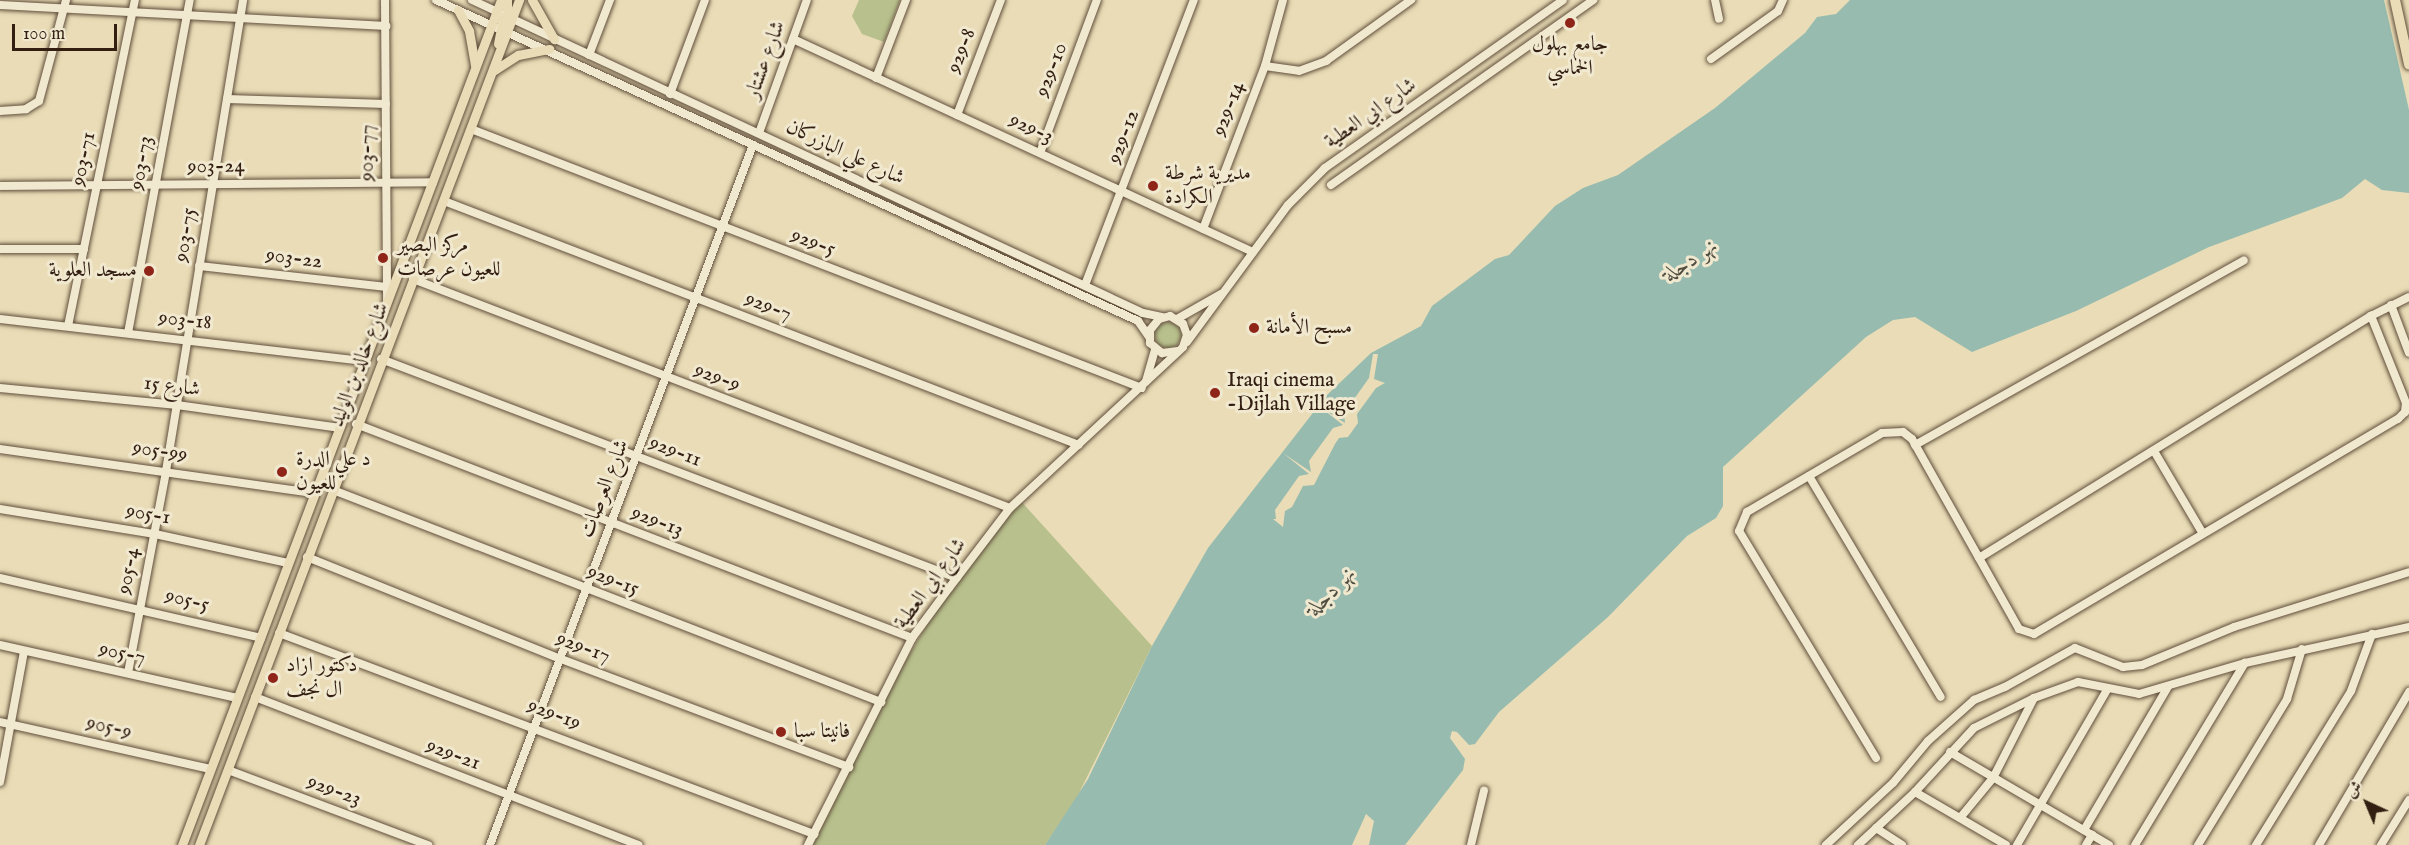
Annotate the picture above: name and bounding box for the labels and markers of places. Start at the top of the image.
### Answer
marker: جامع بهلول الخماسي [1563,16,1577,30]
place label: جامع بهلول الخماسي [1532,32,1608,82]
place label: مديرية شرطة الكرادة [1165,161,1251,211]
marker: مديرية شرطة الكرادة [1146,179,1160,193]
place label: مركز البصير للعيون عرصات [397,233,500,283]
marker: مركز البصير للعيون عرصات [374,249,392,267]
place label: مسجد العلوية [49,258,137,284]
marker: مسجد العلوية [142,264,156,278]
place label: مسبح الأمانة [1266,315,1352,341]
marker: مسبح الأمانة [1247,321,1261,335]
place label: Iraqi cinema -Dijlah Village [1227,368,1356,418]
marker: Iraqi cinema -Dijlah Village [1208,386,1222,400]
place label: د علي الدرة للعيون [296,447,371,497]
marker: د علي الدرة للعيون [273,463,291,481]
place label: دكتور ازاد ال نجف [286,653,357,703]
marker: دكتور ازاد ال نجف [264,669,282,687]
place label: فانيتا سبا [794,719,850,745]
marker: فانيتا سبا [772,723,790,741]

